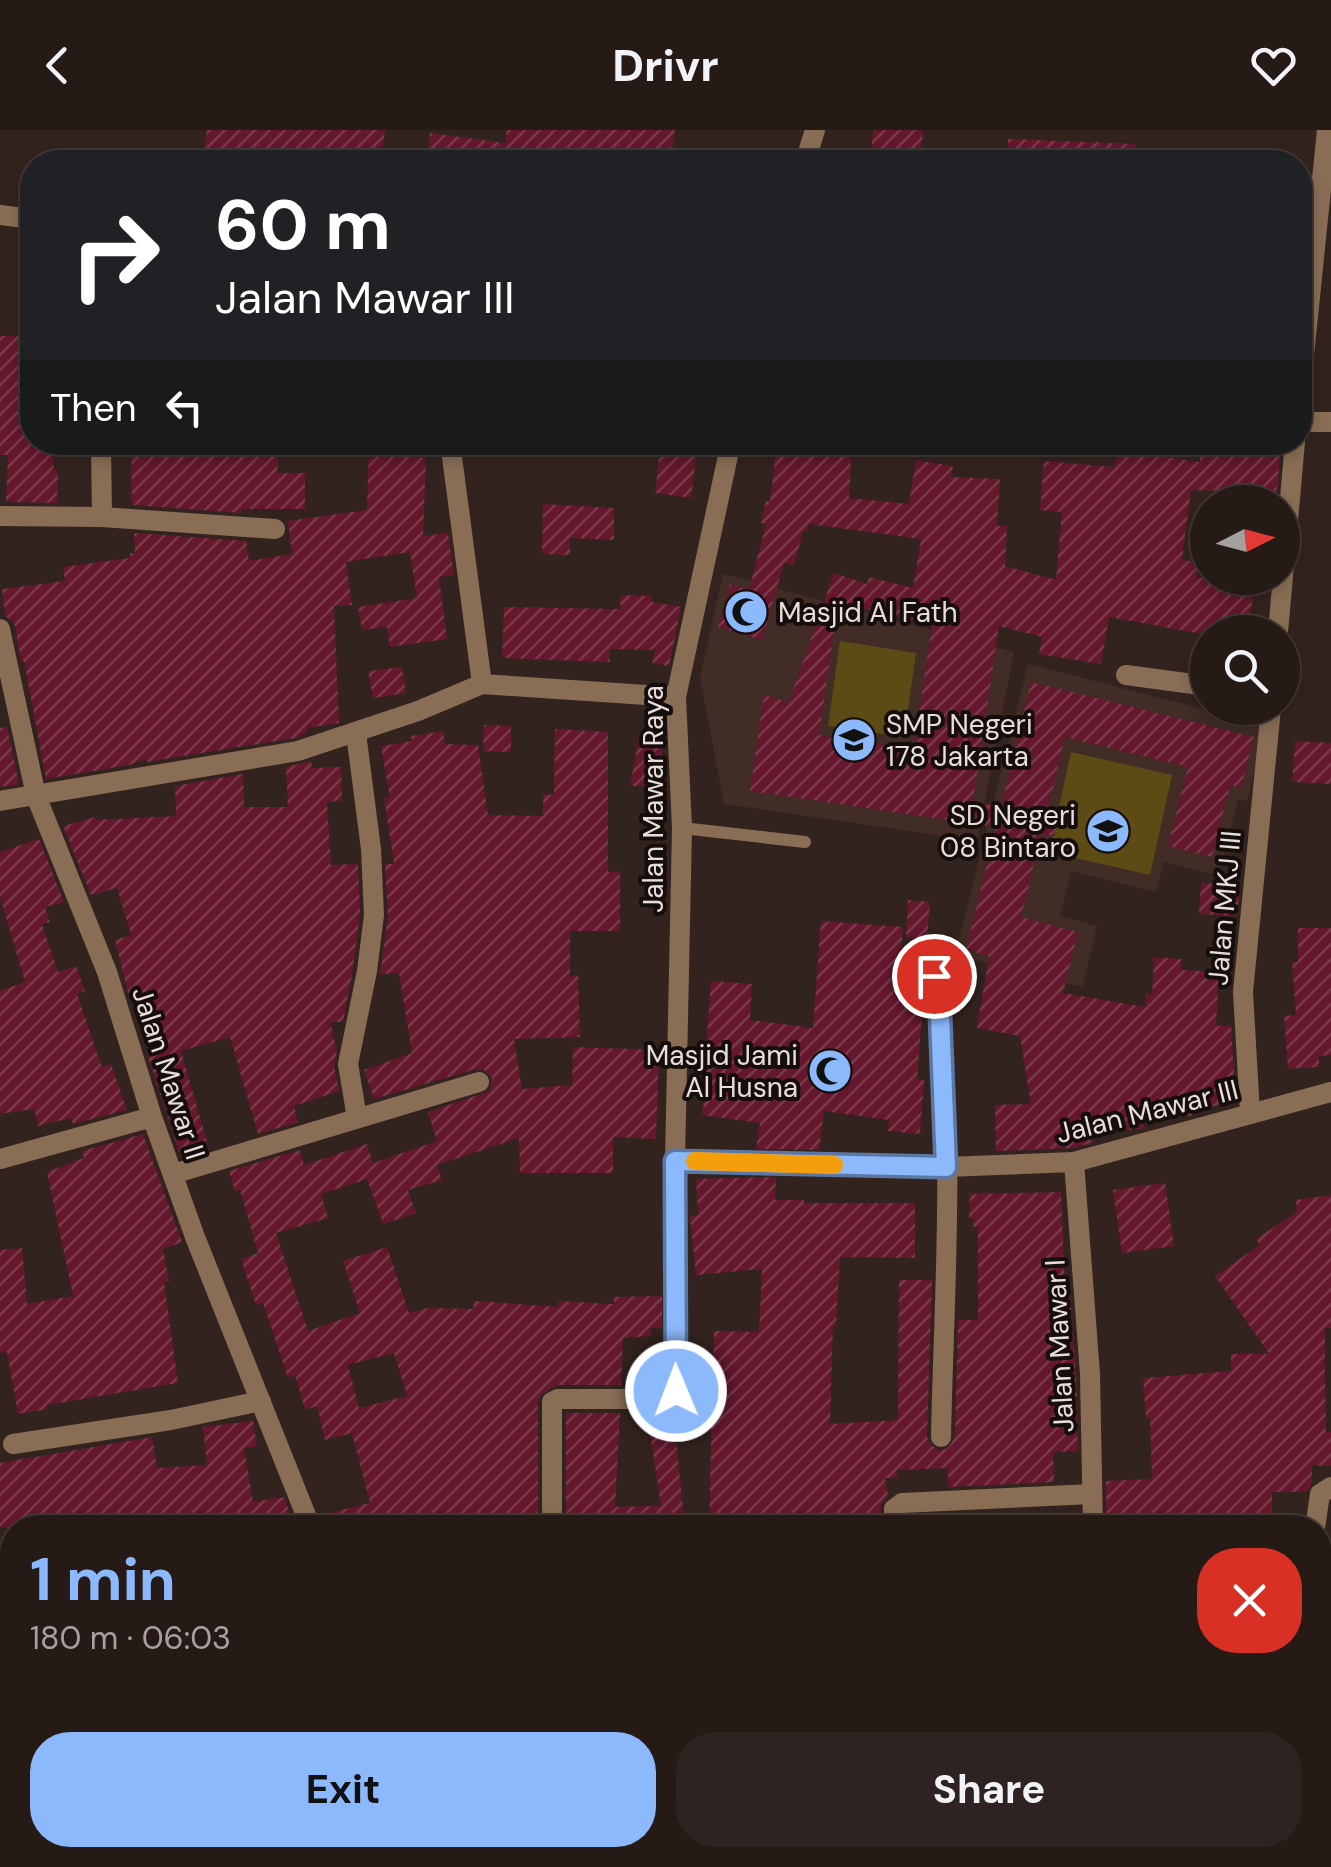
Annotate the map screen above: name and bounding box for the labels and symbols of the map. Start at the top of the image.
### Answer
north arrow [1190,485,1300,595]
mosque icon: Masjid Al Fath [723,589,769,635]
place label: Masjid Al Fath [778,594,958,631]
street label: Jalan Mawar Raya [635,685,672,913]
place label: SMP Negeri 178 Jakarta [886,706,1033,775]
school or university icon: SMP Negeri 178 Jakarta [831,717,877,763]
place label: SD Negeri 08 Bintaro [940,797,1076,866]
school or university icon: SD Negeri 08 Bintaro [1085,808,1131,854]
street label: Jalan MKJ III [1199,829,1250,987]
pin [892,934,977,1019]
street label: Jalan Mawar II [123,982,214,1164]
place label: Masjid Jami Al Husna [646,1037,798,1106]
mosque icon: Masjid Jami Al Husna [807,1048,853,1094]
street label: Jalan Mawar III [1052,1071,1242,1152]
street label: Jalan Mawar I [1036,1259,1083,1433]
position arrow [624,1339,728,1443]

